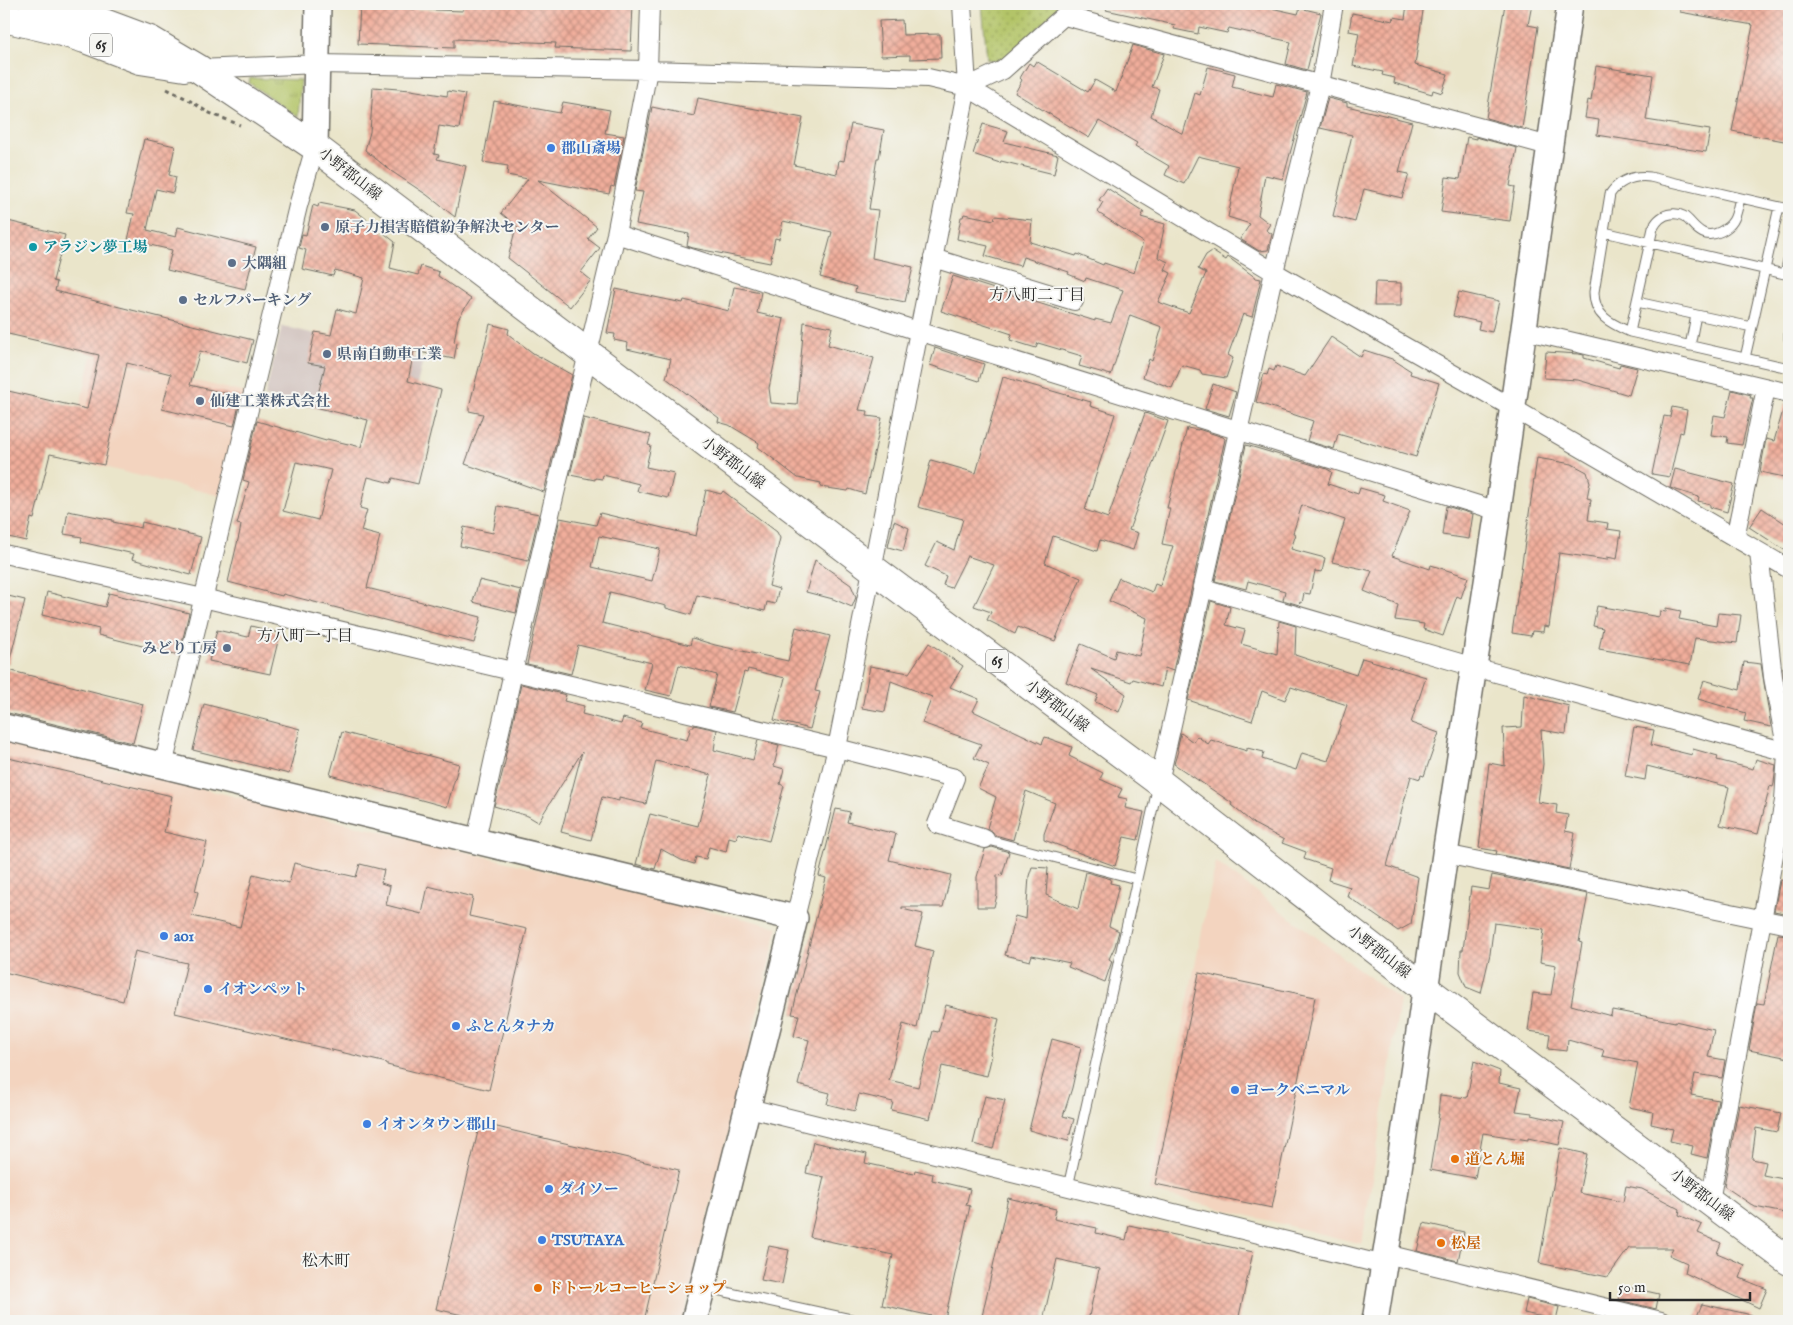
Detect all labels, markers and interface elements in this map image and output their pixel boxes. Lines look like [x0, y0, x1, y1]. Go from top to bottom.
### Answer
road number: 65 [90, 34, 112, 56]
place label: 郡山斎場 [561, 139, 621, 158]
marker: 郡山斎場 [545, 142, 557, 154]
street label: 小野郡山線 [315, 143, 385, 205]
place label: 原子力損害賠償紛争解決センター [335, 218, 559, 237]
marker: 原子力損害賠償紛争解決センター [319, 221, 331, 233]
place label: アラジン夢工場 [43, 238, 148, 257]
marker: アラジン夢工場 [27, 241, 39, 253]
place label: 大隅組 [242, 254, 287, 273]
marker: 大隅組 [226, 257, 238, 269]
district label: 方八町二丁目 [989, 286, 1085, 306]
place label: セルフパーキング [193, 291, 311, 310]
marker: セルフパーキング [177, 294, 189, 306]
place label: 県南自動車工業 [337, 345, 442, 364]
marker: 県南自動車工業 [321, 348, 333, 360]
place label: 仙建工業株式会社 [210, 392, 330, 411]
marker: 仙建工業株式会社 [194, 395, 206, 407]
street label: 小野郡山線 [697, 433, 769, 493]
district label: 方八町一丁目 [257, 627, 353, 647]
place label: みどり工房 [142, 639, 217, 658]
marker: みどり工房 [221, 642, 233, 654]
road number: 65 [986, 649, 1008, 672]
street label: 小野郡山線 [1021, 676, 1093, 736]
street label: 小野郡山線 [1344, 921, 1414, 983]
place label: ao1 [174, 927, 195, 946]
marker: ao1 [158, 930, 170, 942]
place label: イオンペット [218, 980, 308, 999]
marker: イオンペット [202, 983, 214, 995]
place label: ふとんタナカ [466, 1017, 556, 1036]
marker: ふとんタナカ [450, 1020, 462, 1032]
place label: ヨークベニマル [1245, 1081, 1350, 1100]
marker: ヨークベニマル [1229, 1084, 1241, 1096]
place label: イオンタウン郡山 [377, 1115, 496, 1134]
marker: イオンタウン郡山 [361, 1118, 373, 1130]
place label: 道とん堀 [1465, 1150, 1525, 1169]
marker: 道とん堀 [1449, 1153, 1461, 1165]
street label: 小野郡山線 [1666, 1165, 1738, 1225]
place label: ダイソー [559, 1180, 619, 1199]
marker: ダイソー [543, 1183, 555, 1195]
place label: TSUTAYA [551, 1231, 625, 1250]
marker: TSUTAYA [536, 1234, 548, 1246]
place label: 松屋 [1451, 1234, 1481, 1253]
marker: 松屋 [1435, 1237, 1447, 1249]
district label: 松木町 [302, 1252, 350, 1272]
scale bar [1610, 1270, 1750, 1302]
text: 50 m [1618, 1278, 1646, 1297]
place label: ドトールコーヒーショップ [548, 1279, 727, 1298]
marker: ドトールコーヒーショップ [532, 1282, 544, 1294]

